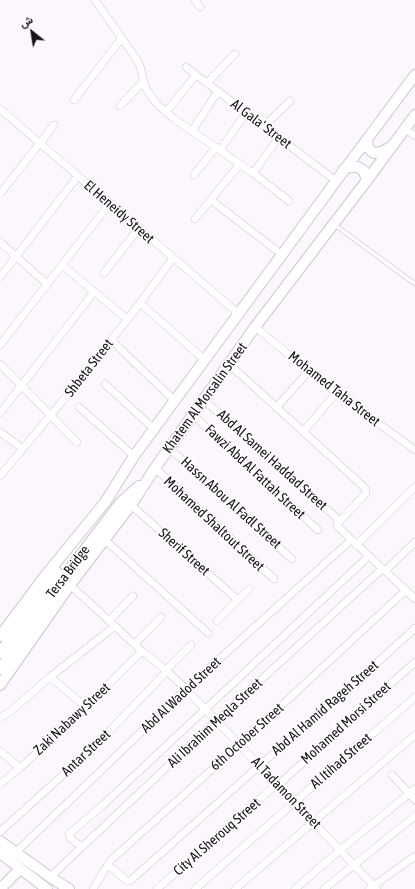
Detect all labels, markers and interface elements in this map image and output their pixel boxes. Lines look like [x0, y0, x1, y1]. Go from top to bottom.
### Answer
north arrow [12, 12, 52, 52]
text: ش [17, 13, 35, 30]
street label: Al Gala' Street [227, 96, 295, 152]
street label: El Heneidy Street [80, 177, 158, 247]
street label: Shbeta Street [61, 336, 117, 400]
street label: Khatem Al Morsalin Street [159, 339, 251, 457]
street label: Mohamed Taha Street [285, 348, 383, 430]
street label: Abd Al Samei Haddad Street [214, 406, 330, 514]
street label: Fawzi Abd Al Fattah Street [201, 421, 309, 523]
street label: Hassn Abou Al Fadl Street [177, 453, 285, 553]
street label: Mohamed Shaltout Street [160, 473, 268, 575]
street label: Sherif Street [155, 525, 213, 579]
street label: Tersa Bridge [43, 542, 93, 602]
street label: Abd Al Wadod Street [138, 654, 224, 736]
street label: Abd Al Hamid Rageh Street [268, 657, 382, 759]
street label: Ali Ibrahim Meqla Street [164, 675, 266, 771]
street label: Mohamed Morsi Street [298, 678, 394, 768]
street label: Zaki Nabawy Street [30, 679, 114, 759]
street label: 6th October Street [207, 700, 287, 774]
street label: Antar Street [58, 726, 114, 780]
street label: Al Itihad Street [307, 730, 375, 792]
street label: Al Tadamon Street [248, 754, 324, 832]
street label: City Al Sherouq Street [170, 795, 264, 879]

